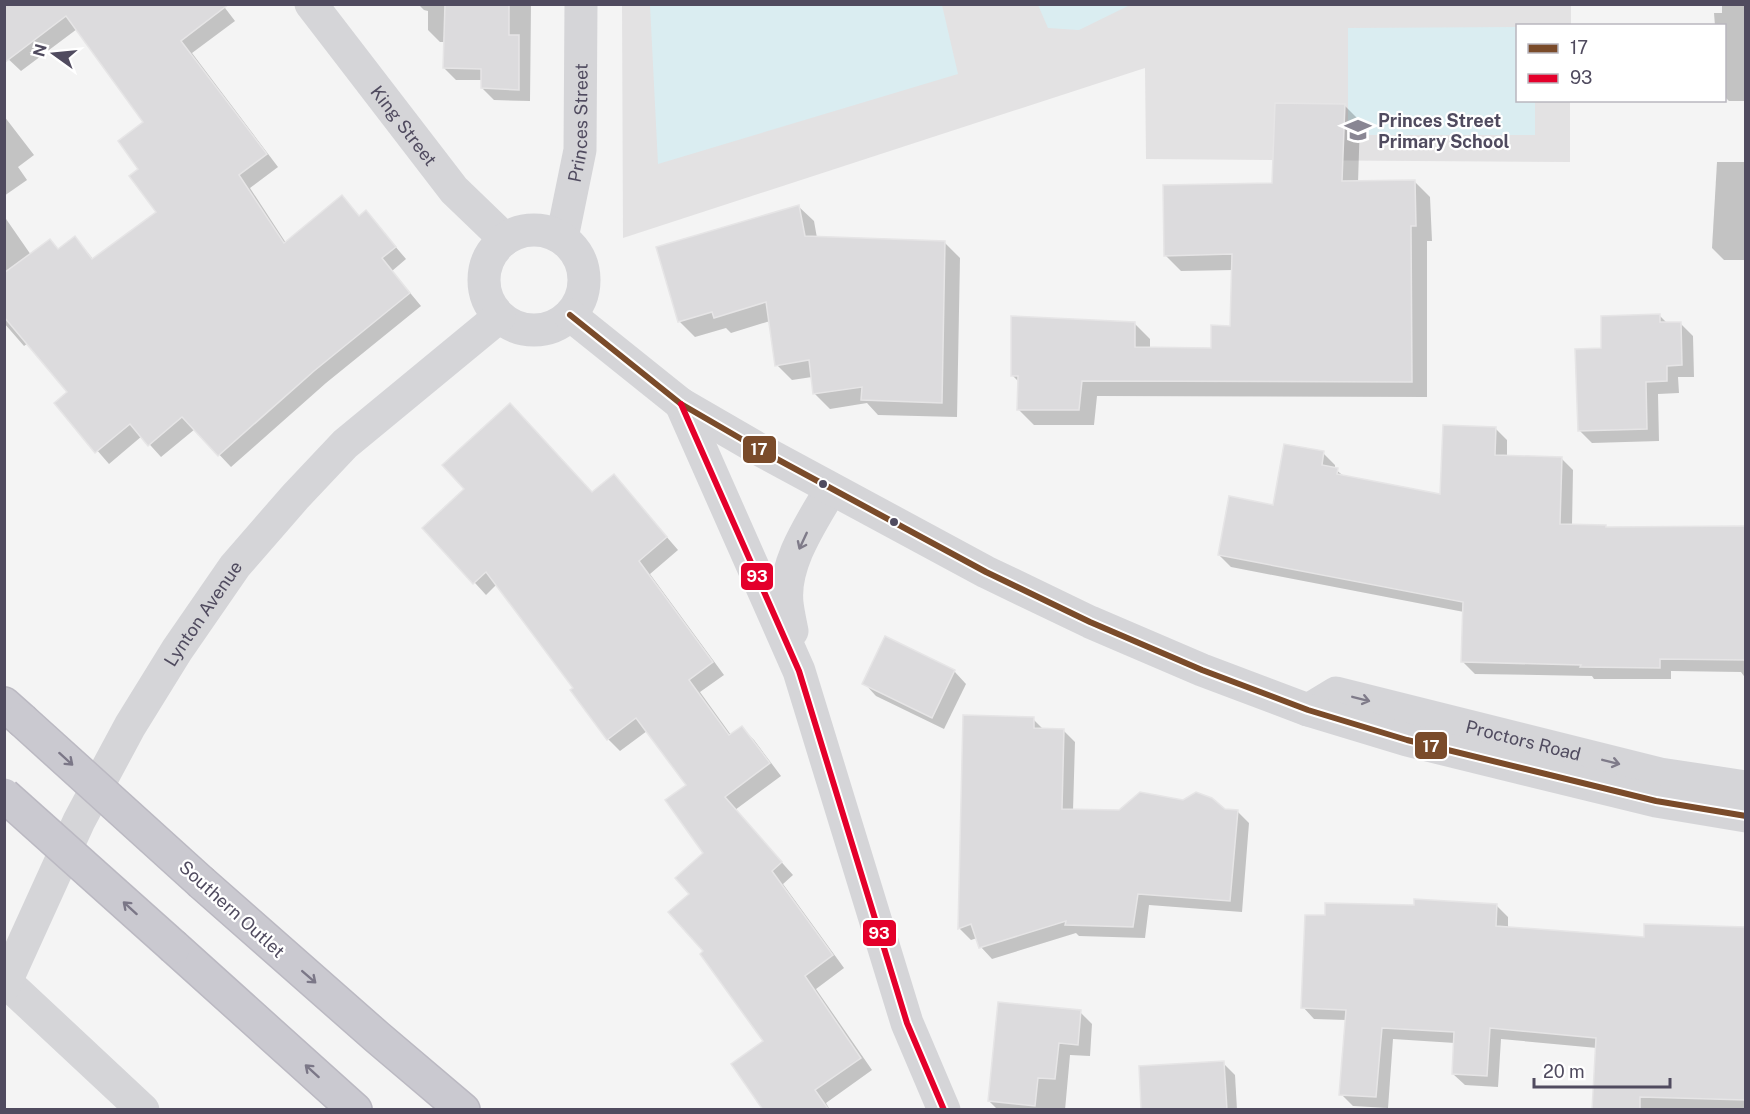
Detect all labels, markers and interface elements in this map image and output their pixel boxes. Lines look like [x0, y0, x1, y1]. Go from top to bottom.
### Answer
north arrow [24, 24, 84, 84]
legend [1516, 24, 1726, 102]
text: 17 [1570, 37, 1588, 58]
text: N [29, 42, 51, 59]
street label: Princes Street [563, 63, 591, 184]
text: 93 [1570, 67, 1592, 88]
street label: King Street [367, 81, 442, 170]
place label: Princes Street Primary School [1378, 110, 1510, 152]
school or university icon: Princes Street Primary School [1343, 115, 1373, 145]
line badge: 17 [742, 435, 777, 464]
text: 17 [751, 440, 767, 459]
unlabelled marker [817, 478, 829, 490]
unlabelled marker [888, 516, 900, 528]
one-way arrow [797, 531, 809, 549]
street label: Lynton Avenue [159, 557, 246, 670]
line badge: 93 [740, 562, 774, 591]
text: 93 [746, 567, 768, 586]
one-way arrow [1351, 694, 1370, 706]
street label: Proctors Road [1464, 715, 1583, 764]
line badge: 17 [1414, 731, 1448, 760]
text: 17 [1423, 737, 1439, 756]
one-way arrow [58, 752, 73, 767]
one-way arrow [1601, 756, 1620, 768]
street label: Southern Outlet [175, 856, 289, 962]
one-way arrow [123, 901, 138, 915]
line badge: 93 [862, 919, 897, 947]
text: 93 [868, 924, 890, 943]
one-way arrow [301, 970, 316, 984]
scale bar [1534, 1051, 1670, 1089]
text: 20 m [1543, 1061, 1585, 1082]
one-way arrow [304, 1064, 319, 1078]

